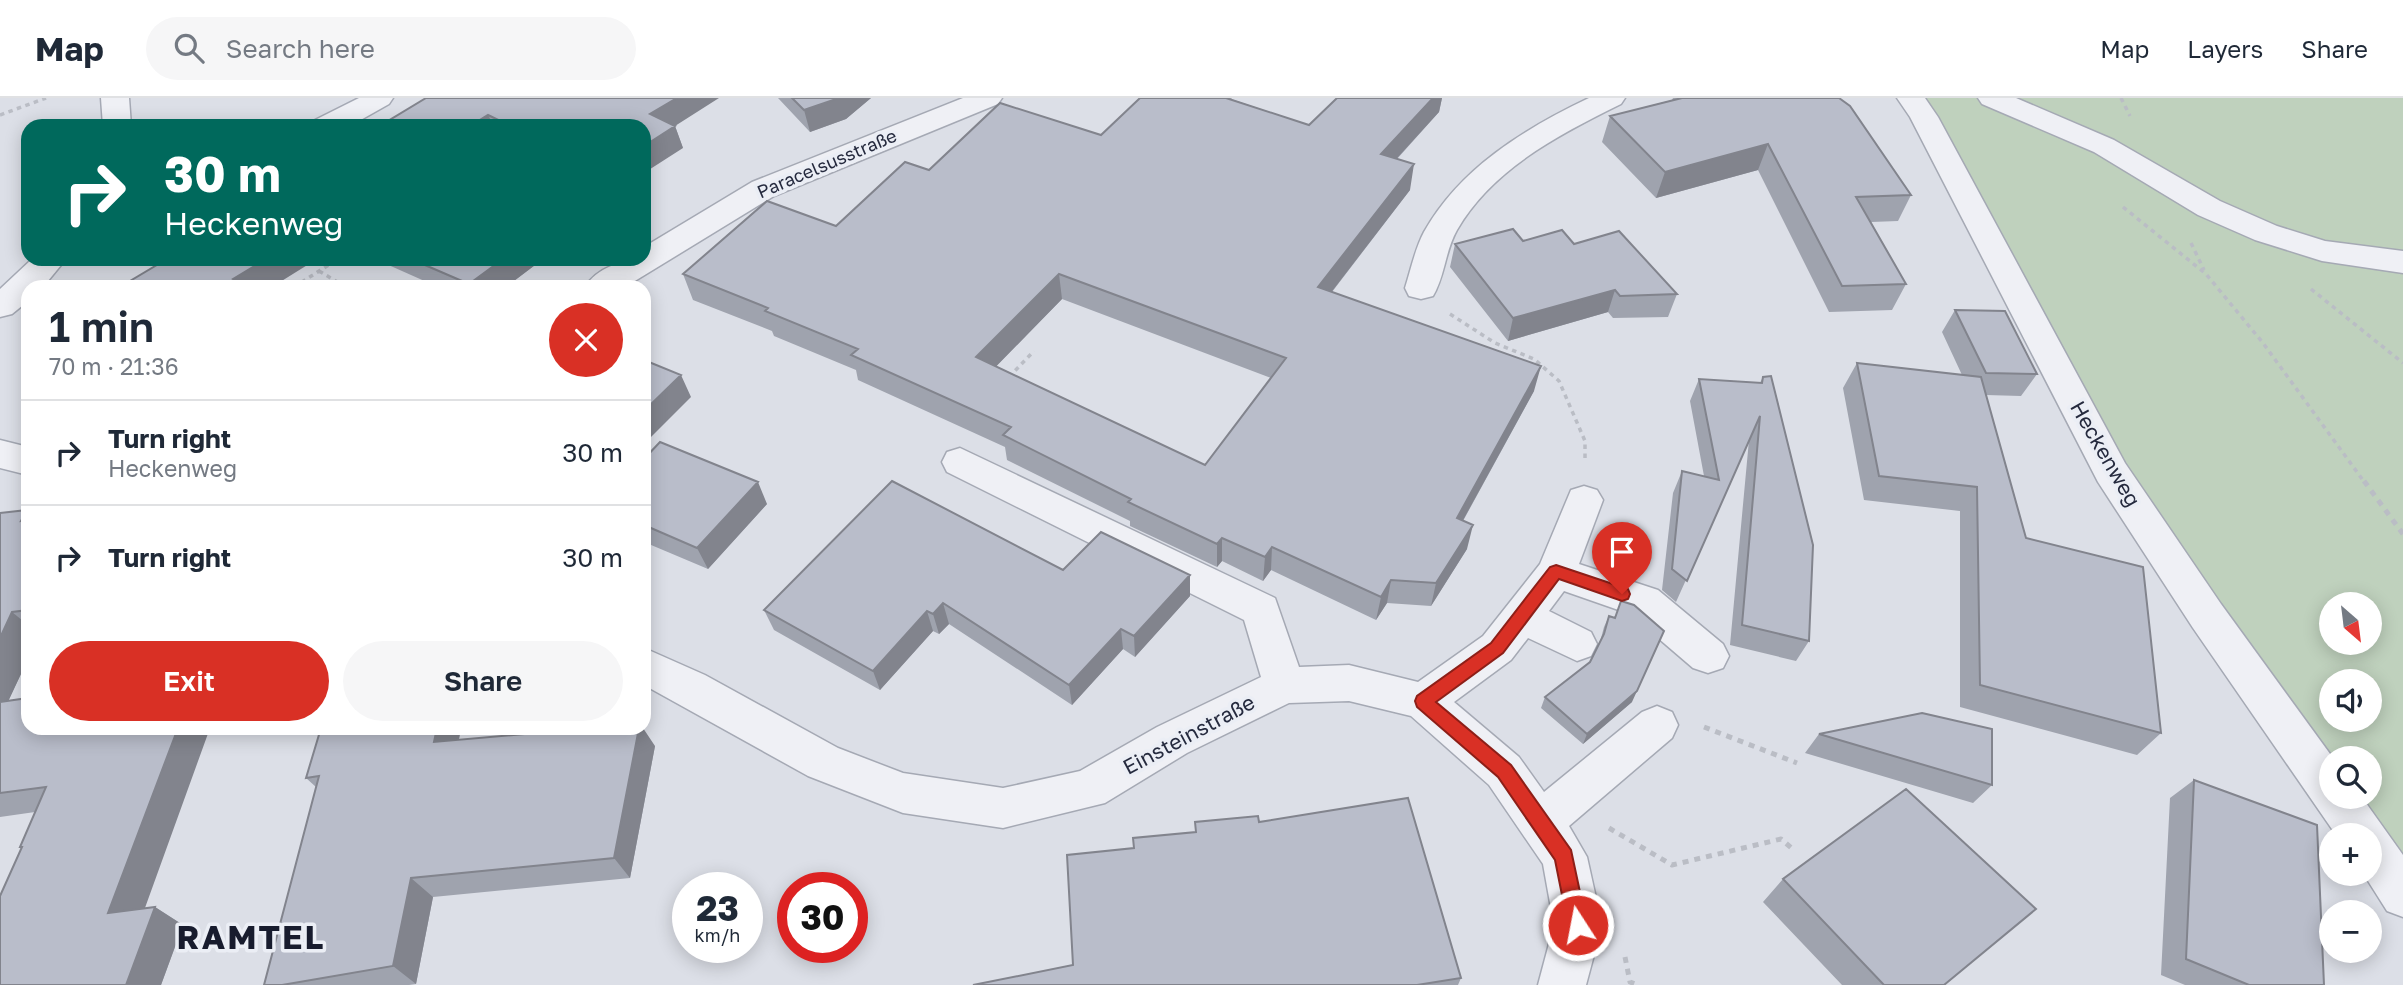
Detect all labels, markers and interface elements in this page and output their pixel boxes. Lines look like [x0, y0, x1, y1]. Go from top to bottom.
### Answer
search box [146, 17, 636, 80]
text: Map [35, 29, 104, 68]
icon: search [170, 29, 208, 67]
text: Search here [226, 33, 375, 64]
text: Map [2100, 34, 2149, 63]
text: Layers [2187, 34, 2263, 63]
text: Share [2301, 34, 2368, 63]
street label: Paracelsusstraße [754, 124, 900, 202]
text: 30 m [164, 144, 281, 203]
icon: right [49, 147, 140, 238]
text: Heckenweg [164, 204, 344, 242]
text: 1 min [49, 301, 154, 351]
button: close [549, 303, 623, 377]
text: 70 m · 21:36 [49, 352, 179, 380]
street label: Heckenweg [2065, 396, 2147, 511]
text: Turn right [108, 423, 231, 454]
icon: right [49, 434, 87, 472]
text: 30 m [562, 437, 623, 468]
text: Heckenweg [108, 454, 237, 482]
pin [1592, 522, 1652, 594]
icon: arrive [1603, 533, 1641, 571]
icon: right [49, 539, 87, 577]
text: Turn right [108, 542, 231, 573]
text: 30 m [562, 542, 623, 573]
north arrow [2319, 592, 2382, 654]
map controls [2319, 592, 2382, 963]
button: Exit [49, 641, 329, 721]
button: Share [343, 641, 623, 721]
button: sound [2319, 669, 2382, 732]
street label: Einsteinstraße [1118, 689, 1259, 780]
button: search [2319, 746, 2382, 809]
button: + [2319, 823, 2382, 886]
speed limit sign: 30 [777, 872, 868, 963]
text: 23 [696, 887, 739, 929]
position arrow [1541, 888, 1615, 962]
button: − [2319, 900, 2382, 963]
district label: RAMTEL [177, 917, 325, 956]
text: km/h [695, 924, 740, 946]

